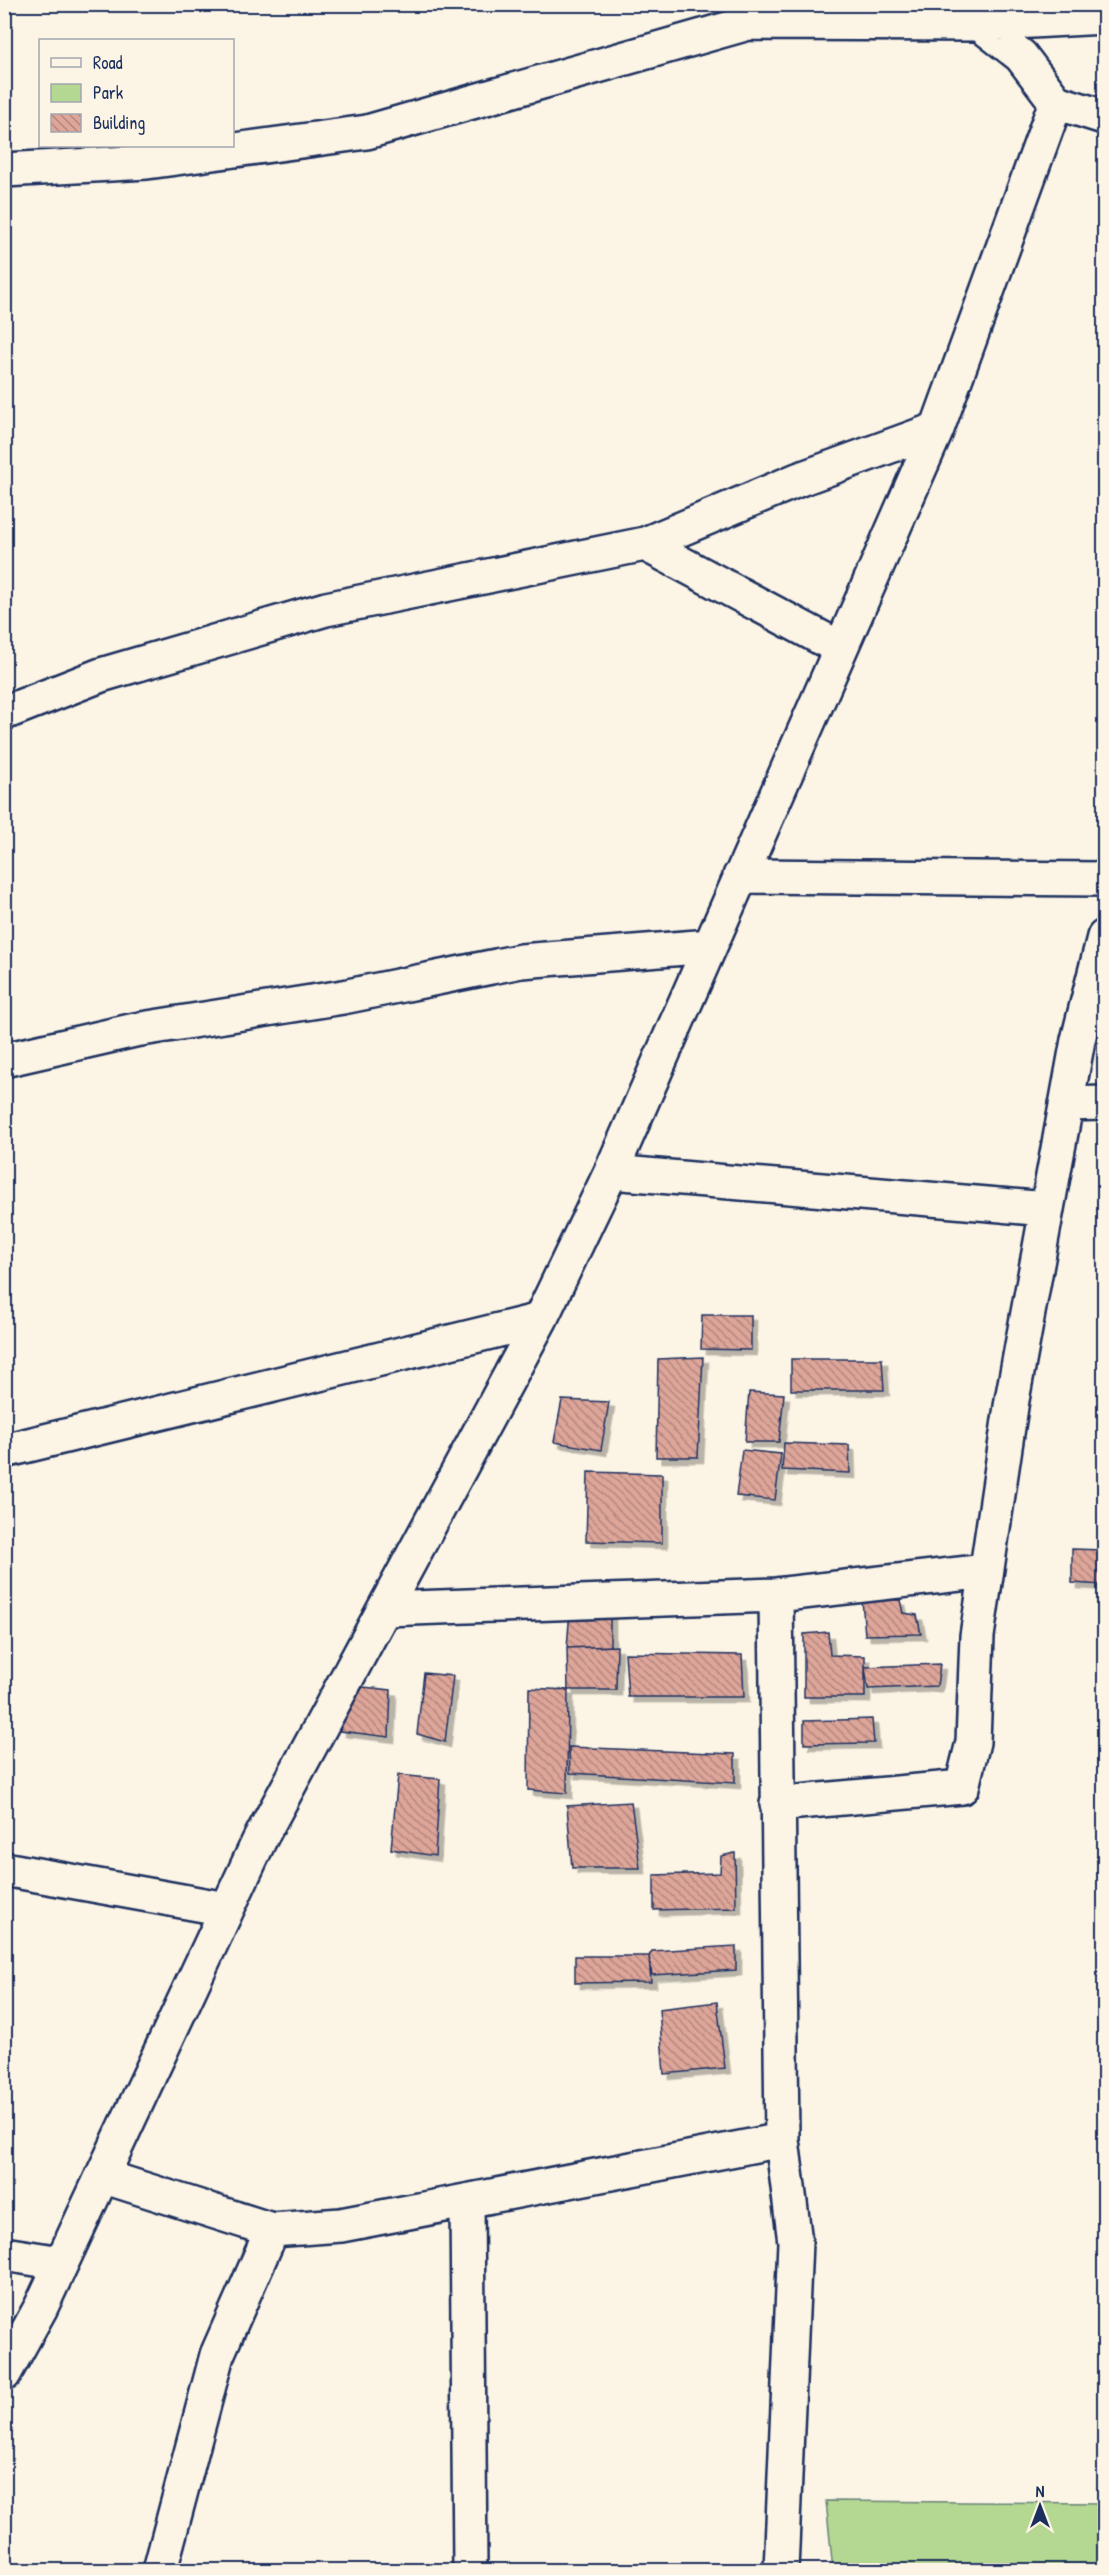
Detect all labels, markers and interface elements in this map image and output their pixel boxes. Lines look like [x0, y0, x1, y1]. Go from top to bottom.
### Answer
legend [39, 39, 234, 147]
text: Road [93, 50, 123, 75]
text: Park [93, 80, 124, 105]
text: Building [93, 110, 145, 135]
north arrow [1010, 2476, 1070, 2536]
text: N [1036, 2480, 1045, 2502]

